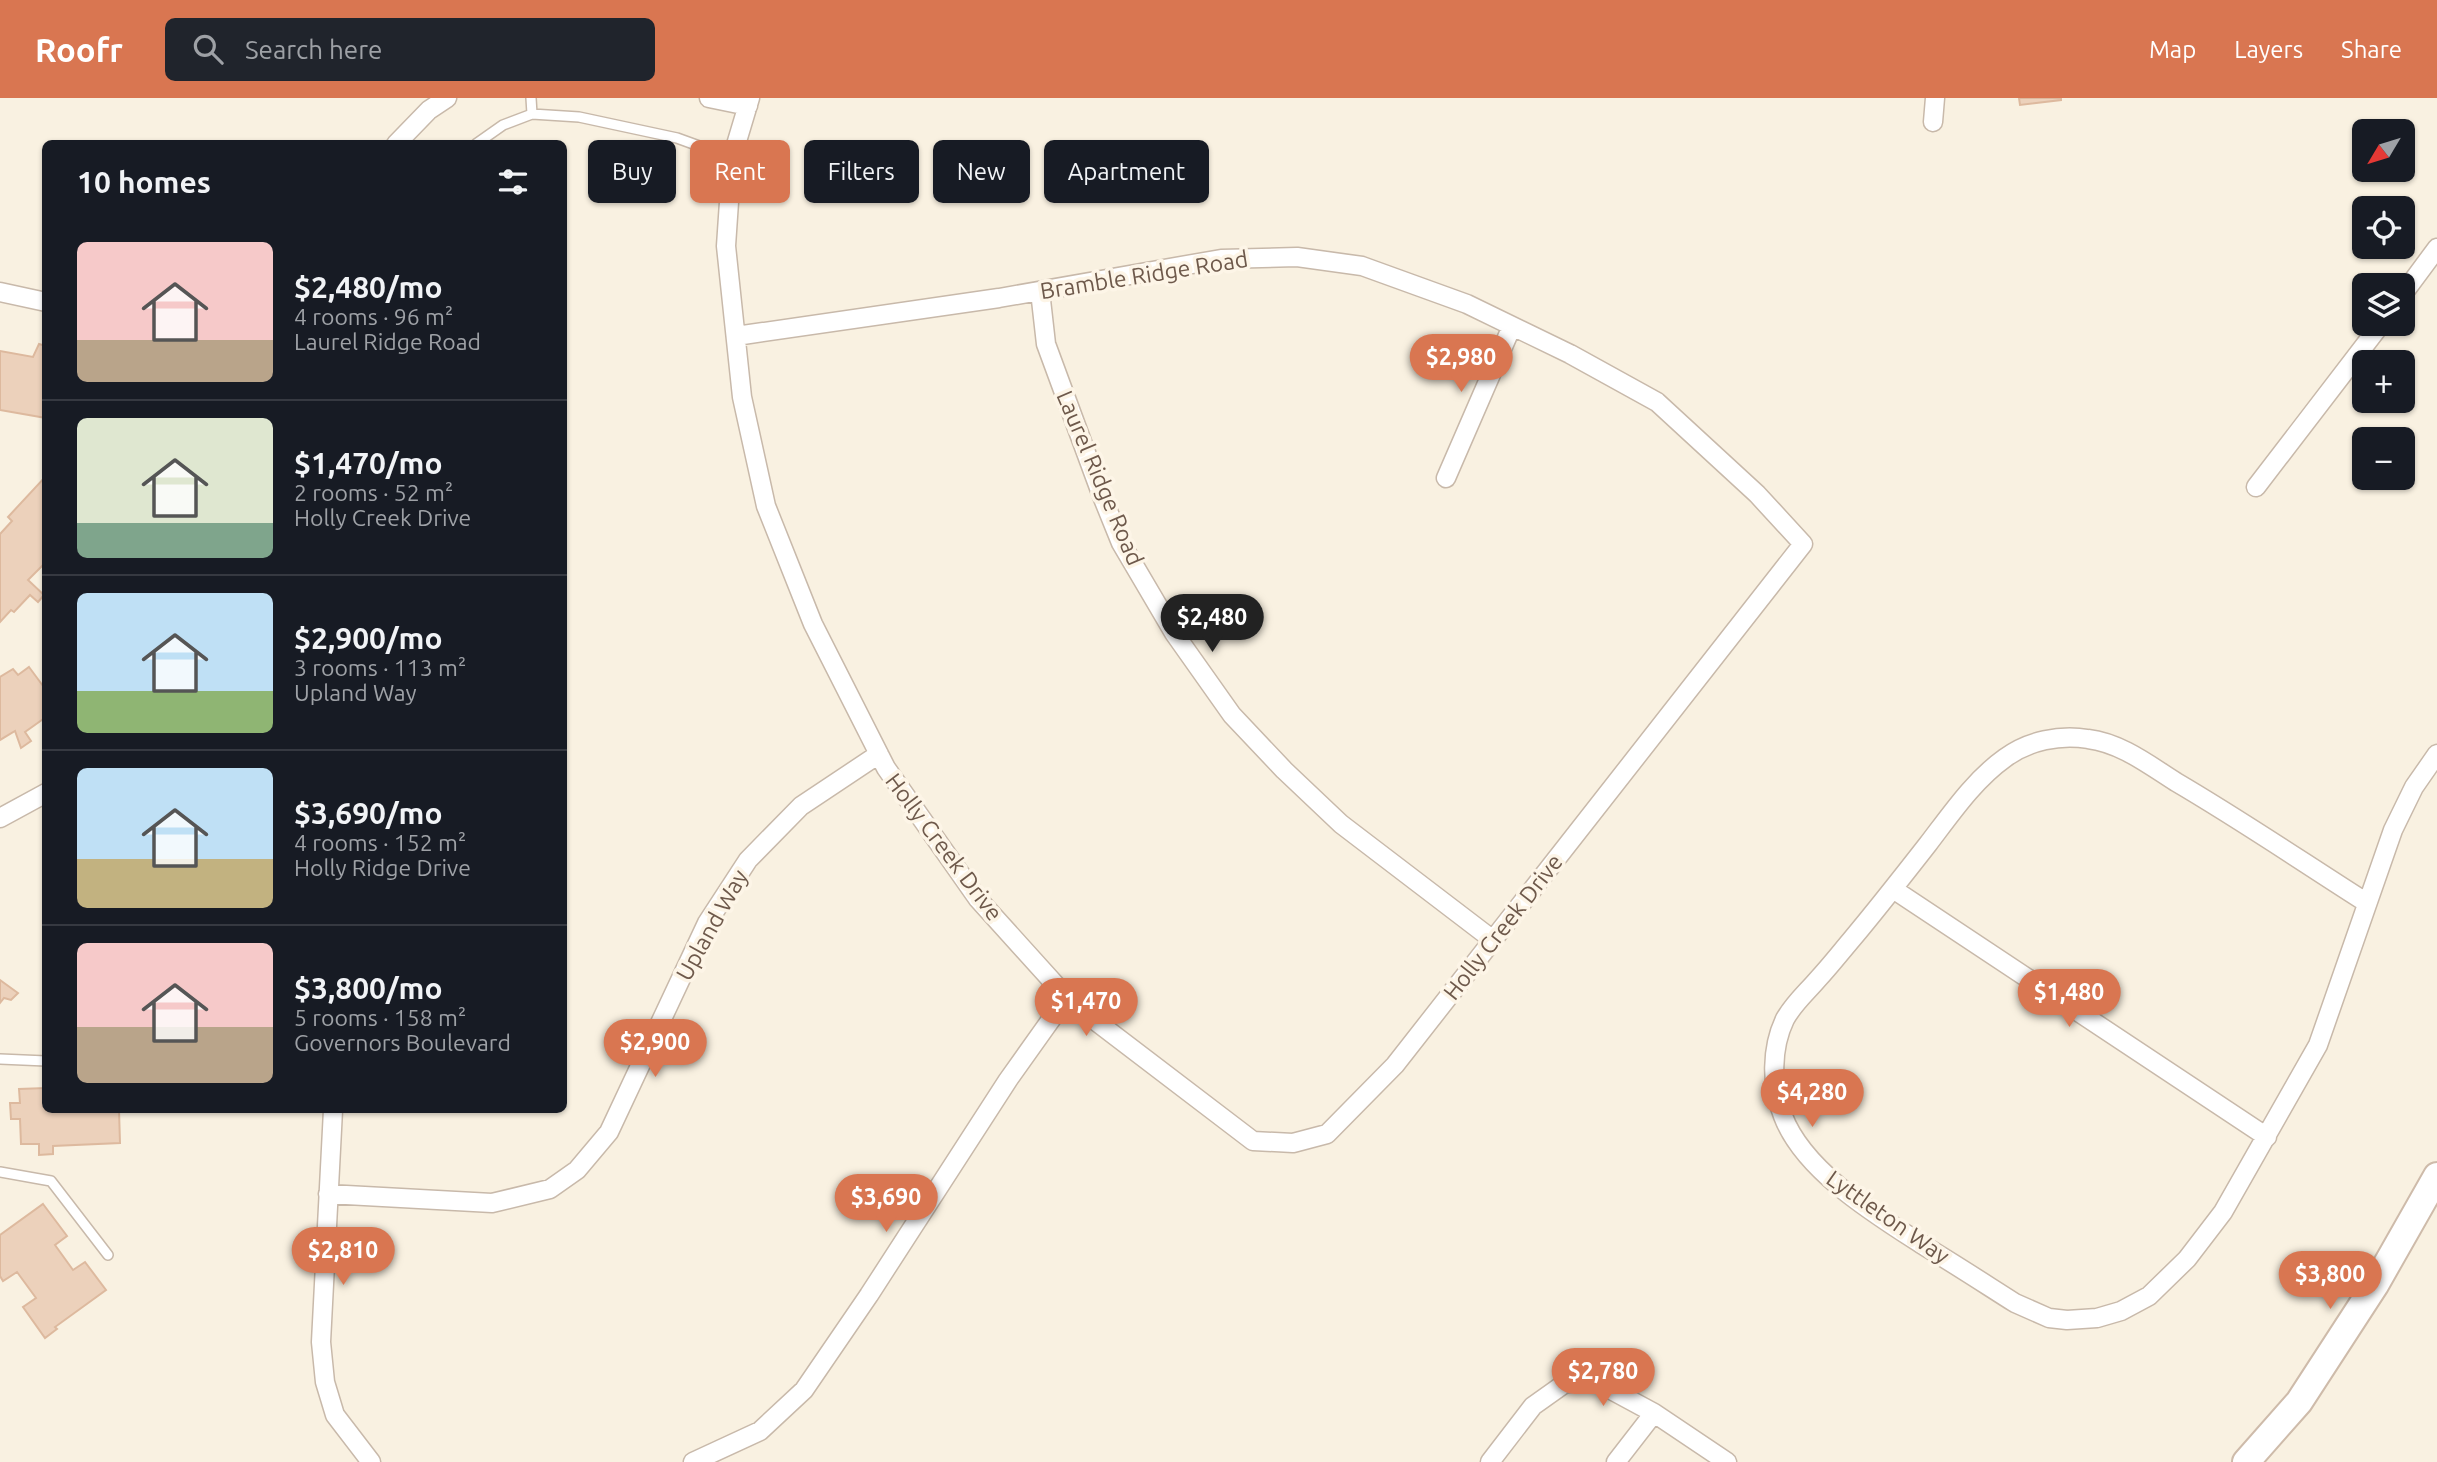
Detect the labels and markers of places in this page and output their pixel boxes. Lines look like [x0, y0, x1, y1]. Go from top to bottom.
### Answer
pin: $2,980 [1404, 334, 1518, 394]
pin: $2,480 [1155, 594, 1269, 654]
pin: $1,480 [2012, 970, 2126, 1029]
pin: $1,470 [1029, 978, 1143, 1038]
pin: $2,900 [598, 1020, 712, 1079]
pin: $4,280 [1755, 1070, 1869, 1129]
pin: $3,690 [829, 1174, 943, 1234]
pin: $2,810 [286, 1228, 400, 1287]
pin: $3,800 [2273, 1252, 2387, 1311]
pin: $2,780 [1546, 1348, 1660, 1408]

